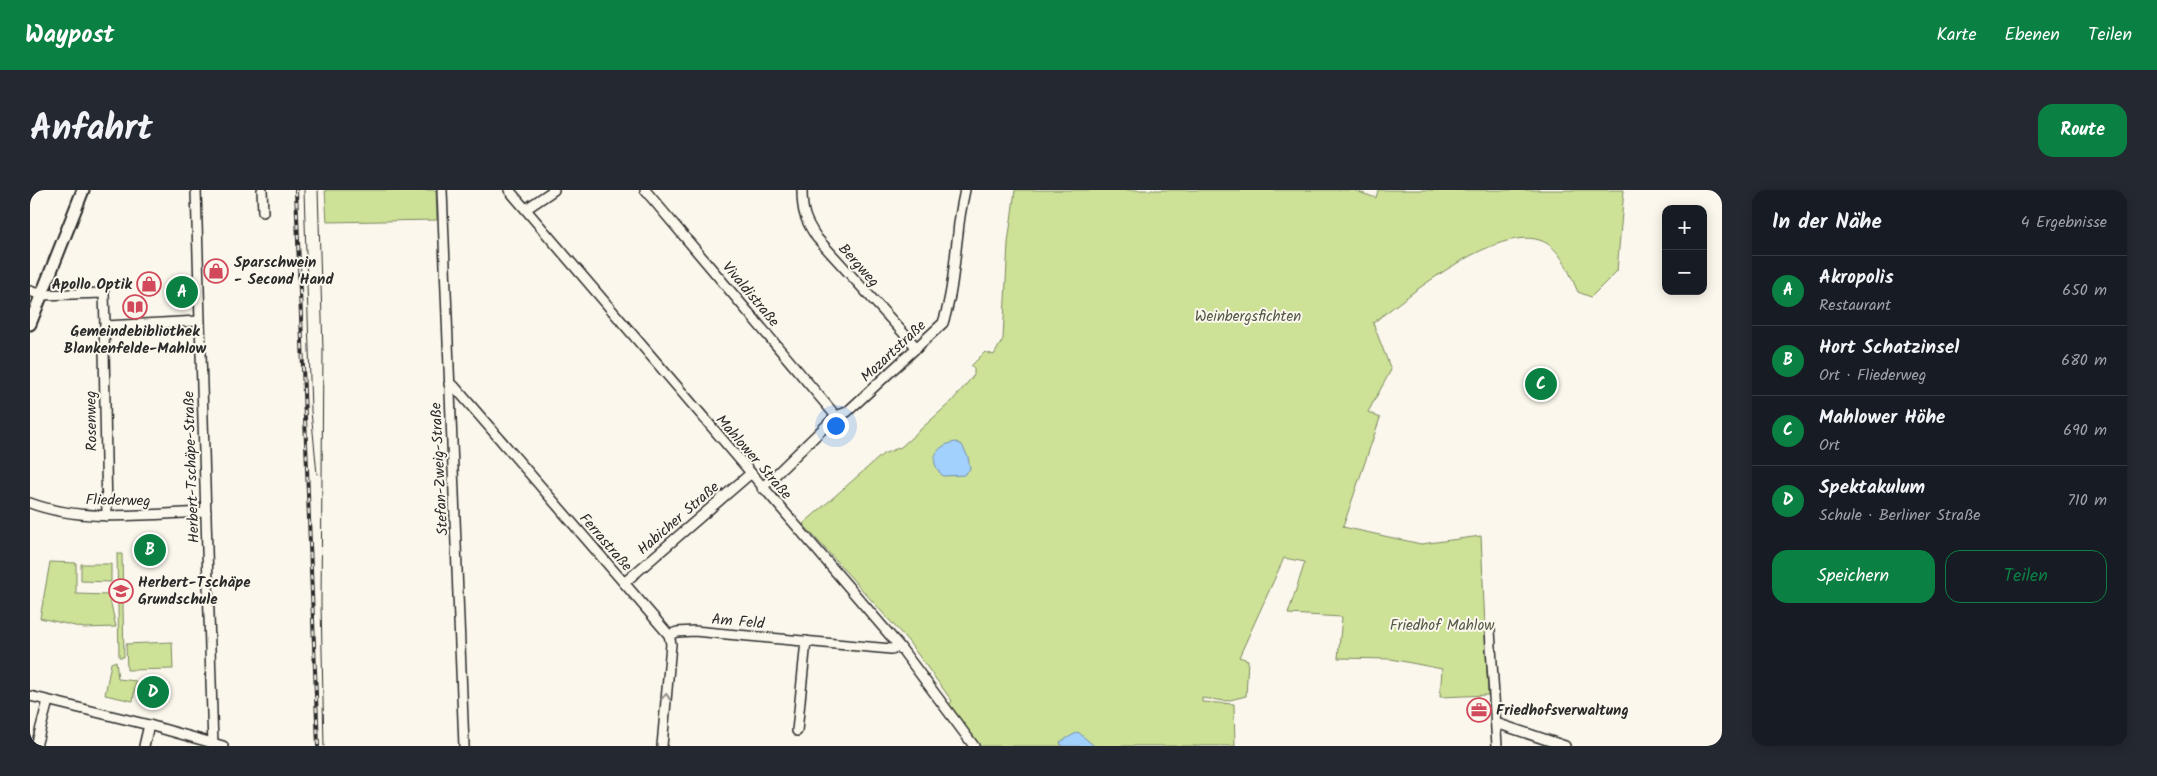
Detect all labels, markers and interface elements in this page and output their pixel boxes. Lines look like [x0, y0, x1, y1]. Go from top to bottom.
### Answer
text: Waypost [25, 16, 114, 55]
text: Karte [1936, 21, 1977, 50]
text: Ebenen [2005, 21, 2060, 50]
text: Teilen [2088, 21, 2132, 50]
text: Anfahrt [30, 102, 153, 158]
button: Route [2038, 104, 2127, 157]
map controls [1662, 205, 1707, 295]
button: + [1662, 205, 1707, 250]
text: In der Nähe [1772, 206, 1882, 239]
text: 4 Ergebnisse [2021, 210, 2107, 235]
street label: Bergweg [832, 238, 885, 293]
button: − [1662, 250, 1707, 295]
place label: Sparschwein - Second Hand [234, 251, 334, 292]
street label: Vivaldistraße [716, 257, 785, 333]
shop icon: Sparschwein - Second Hand [203, 258, 229, 284]
text: Akropolis [1819, 263, 1894, 293]
shop icon: Apollo Optik [136, 271, 162, 297]
place label: Apollo Optik [52, 273, 133, 297]
pin: A [166, 273, 198, 311]
text: A [1783, 278, 1793, 303]
text: 650 m [2062, 278, 2107, 303]
text: Restaurant [1819, 293, 1891, 318]
library icon: Gemeindebibliothek Blankenfelde-Mahlow [122, 294, 148, 320]
park label: Weinbergsfichten [1195, 305, 1301, 329]
street label: Mozartstraße [855, 315, 932, 389]
place label: Gemeindebibliothek Blankenfelde-Mahlow [64, 320, 207, 361]
text: Hort Schatzinsel [1819, 333, 1959, 363]
text: B [1783, 348, 1793, 373]
text: 680 m [2061, 348, 2107, 373]
text: Ort · Fliederweg [1819, 363, 1926, 388]
pin: C [1525, 365, 1557, 403]
street label: Rosenweg [79, 390, 105, 452]
street label: Herbert-Tschäpe-Straße [177, 390, 207, 544]
street label: Stefan-Zweig-Straße [425, 402, 455, 536]
text: Mahlower Höhe [1819, 403, 1945, 433]
street label: Mahlower Straße [709, 410, 797, 506]
your location [823, 413, 849, 439]
text: C [1783, 418, 1793, 443]
text: 690 m [2063, 418, 2107, 443]
text: Ort [1819, 433, 1840, 458]
text: Spektakulum [1819, 473, 1925, 503]
street label: Habicher Straße [632, 476, 725, 561]
street label: Fliederweg [85, 488, 151, 514]
text: D [1783, 488, 1793, 513]
text: 710 m [2067, 488, 2107, 513]
text: Schule · Berliner Straße [1819, 503, 1981, 528]
street label: Ferrastraße [573, 508, 638, 578]
pin: B [134, 531, 166, 569]
button: Speichern [1772, 550, 1935, 603]
button: Teilen [1945, 550, 2107, 603]
place label: Herbert-Tschäpe Grundschule [138, 571, 251, 612]
school or university icon: Herbert-Tschäpe Grundschule [108, 578, 134, 604]
street label: Am Feld [711, 608, 766, 636]
park label: Friedhof Mahlow [1390, 614, 1495, 638]
pin: D [137, 673, 169, 711]
one-way arrow [661, 693, 672, 701]
office icon: Friedhofsverwaltung [1466, 697, 1492, 723]
place label: Friedhofsverwaltung [1496, 699, 1629, 723]

